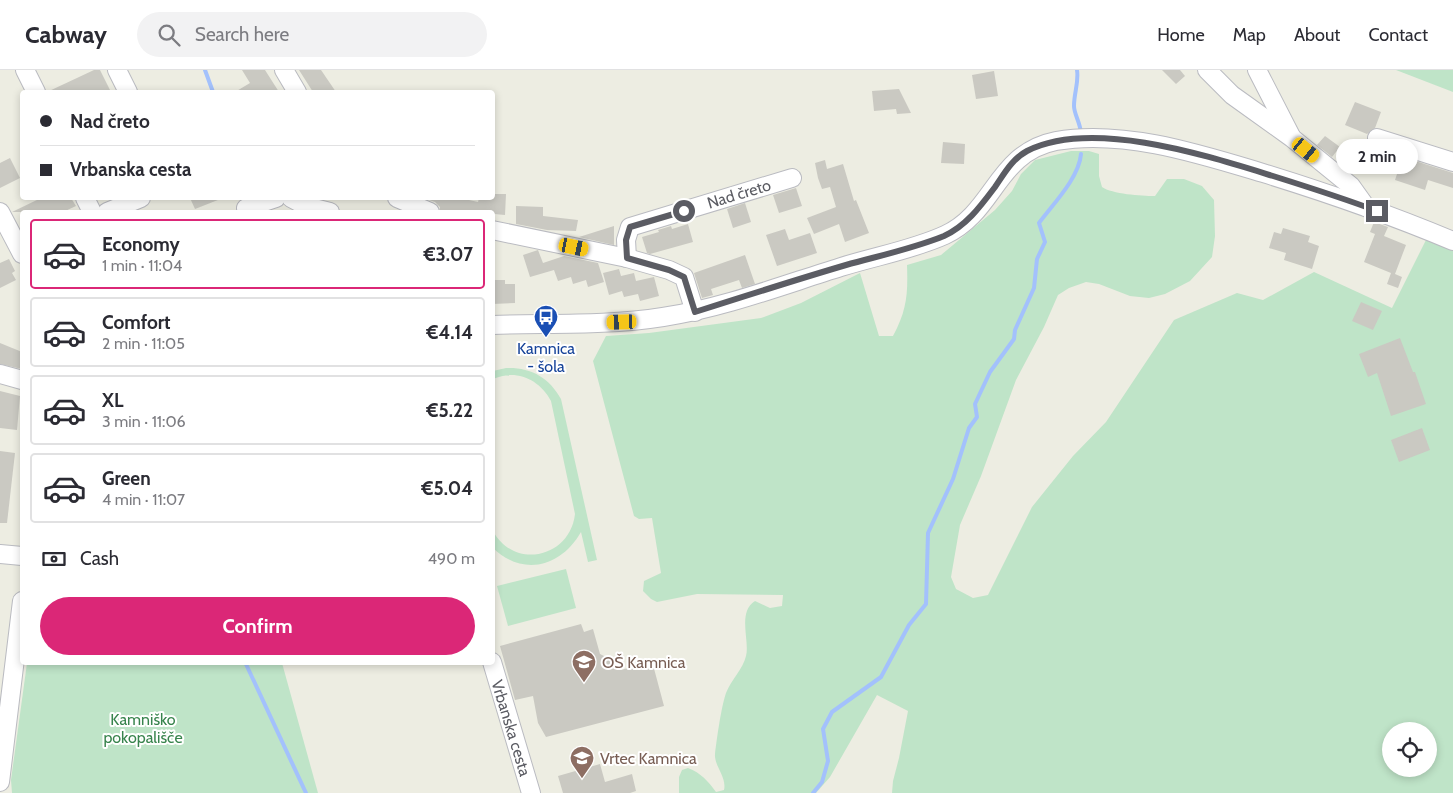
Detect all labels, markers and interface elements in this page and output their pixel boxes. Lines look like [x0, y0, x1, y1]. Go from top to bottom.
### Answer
search box [137, 12, 487, 57]
text: Cabway [25, 20, 107, 49]
icon: search [155, 21, 183, 49]
text: Search here [195, 23, 289, 46]
text: Home [1157, 24, 1205, 46]
text: Map [1233, 24, 1266, 46]
text: About [1294, 24, 1340, 46]
text: Contact [1368, 24, 1428, 46]
text: Nad čreto [70, 110, 150, 133]
car [1289, 135, 1322, 165]
callout: 2 min [1336, 138, 1418, 174]
text: 2 min [1358, 147, 1396, 166]
text: Vrbanska cesta [70, 158, 191, 181]
street label: Nad čreto [705, 175, 773, 213]
route start [673, 200, 695, 222]
route end [1366, 200, 1388, 222]
icon: car [42, 232, 87, 277]
text: Economy [102, 233, 180, 256]
car [557, 237, 590, 257]
text: €3.07 [423, 243, 473, 266]
text: 1 min · 11:04 [102, 256, 182, 275]
bus stop icon: Kamnica - šola [533, 304, 559, 338]
icon: car [42, 310, 87, 355]
text: Comfort [102, 311, 171, 334]
car [606, 314, 637, 330]
text: €4.14 [426, 321, 473, 344]
text: 2 min · 11:05 [102, 334, 185, 353]
place label: Kamnica - šola [517, 339, 575, 376]
icon: car [42, 388, 87, 433]
text: XL [102, 389, 123, 412]
text: €5.22 [426, 399, 473, 422]
text: 3 min · 11:06 [102, 412, 186, 431]
icon: car [42, 466, 87, 511]
text: Green [102, 467, 151, 490]
text: €5.04 [421, 477, 473, 500]
text: 4 min · 11:07 [102, 490, 185, 509]
icon: cash [40, 545, 68, 573]
text: Cash [80, 547, 119, 570]
text: 490 m [428, 549, 475, 568]
button: Confirm [40, 597, 475, 655]
school or university icon: OŠ Kamnica [571, 649, 597, 683]
place label: OŠ Kamnica [602, 653, 686, 672]
street label: Vrbanska cesta [487, 678, 535, 779]
park label: Kamniško pokopališče [103, 710, 183, 747]
map controls [1382, 722, 1437, 777]
button: locate [1382, 722, 1437, 777]
school or university icon: Vrtec Kamnica [569, 745, 595, 779]
place label: Vrtec Kamnica [600, 749, 697, 768]

